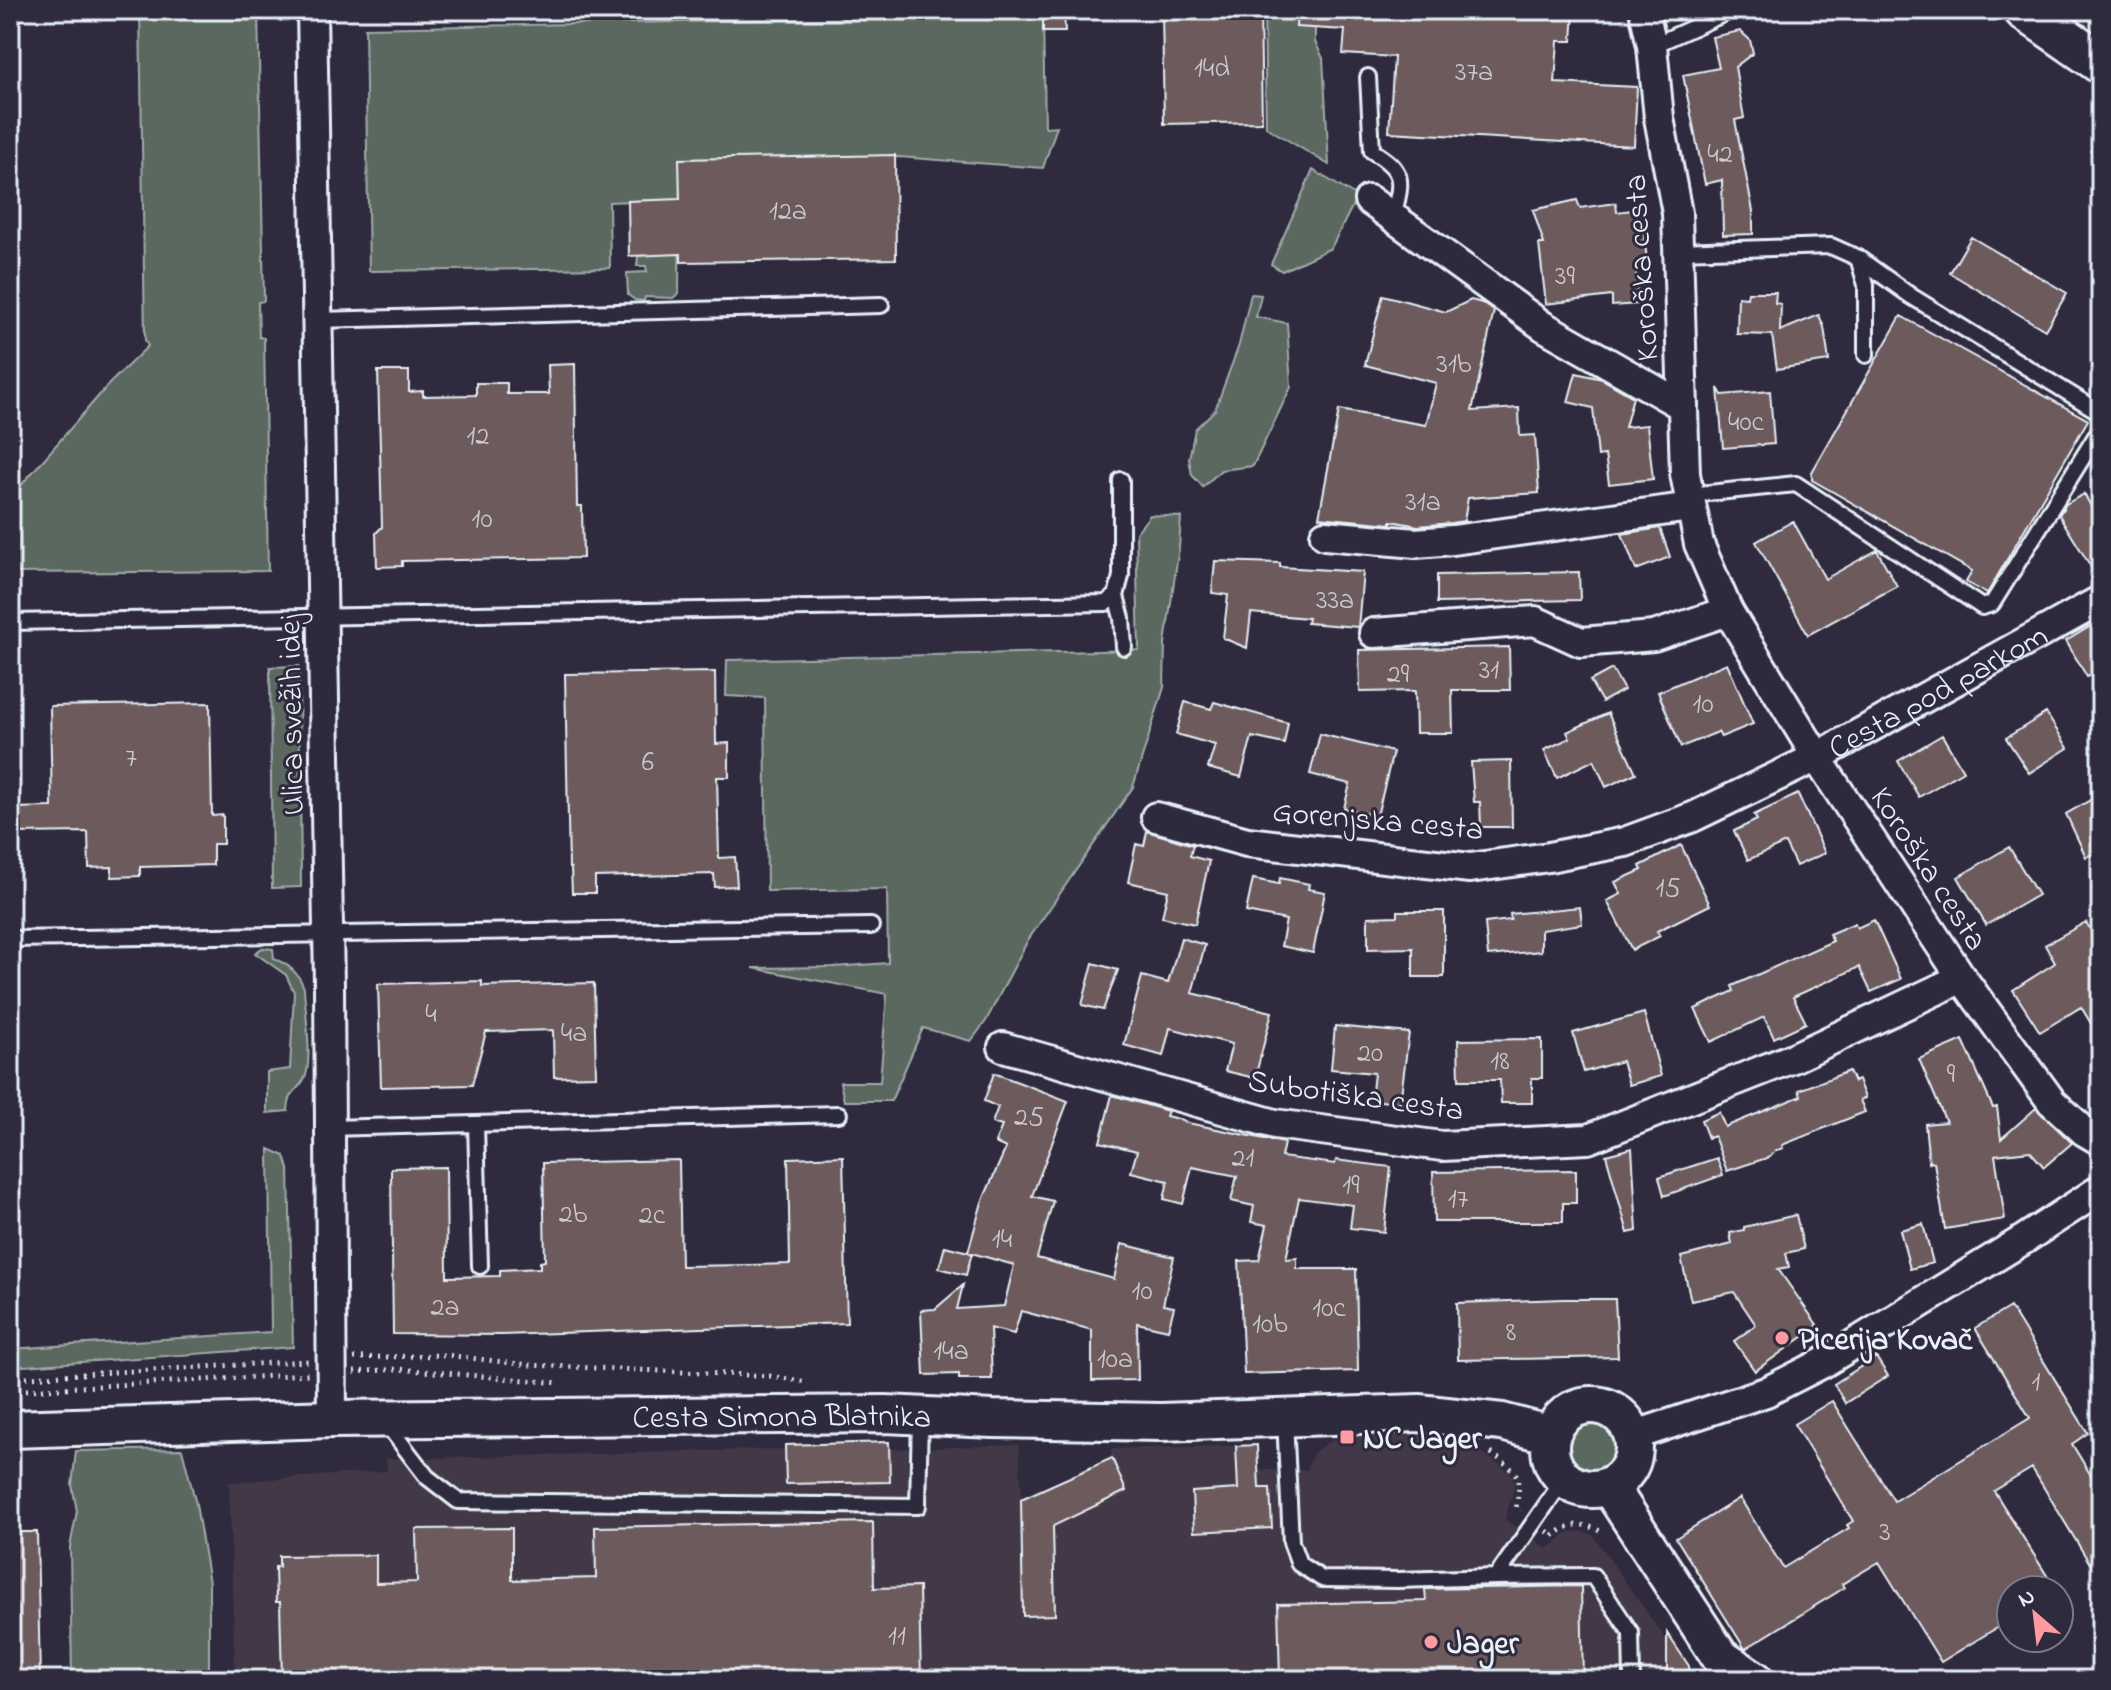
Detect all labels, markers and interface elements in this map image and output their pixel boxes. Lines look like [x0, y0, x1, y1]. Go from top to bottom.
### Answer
house number: 14d [1194, 49, 1230, 90]
house number: 37a [1455, 53, 1493, 94]
house number: 42 [1707, 135, 1733, 176]
street label: Koroška cesta [1614, 173, 1673, 363]
house number: 12a [769, 192, 807, 233]
house number: 39 [1555, 257, 1576, 298]
house number: 31b [1436, 345, 1472, 386]
house number: 40c [1728, 403, 1765, 444]
house number: 12 [467, 417, 489, 458]
house number: 31a [1405, 483, 1441, 524]
house number: 10 [471, 500, 493, 541]
house number: 33a [1316, 581, 1354, 622]
street label: Ulica svežih idej [268, 613, 319, 816]
street label: Cesta pod parkom [1821, 614, 2058, 773]
house number: 31 [1479, 651, 1499, 692]
house number: 29 [1387, 655, 1410, 696]
house number: 10 [1692, 685, 1714, 726]
house number: 7 [125, 739, 137, 780]
house number: 6 [642, 743, 654, 784]
street label: Koroška cesta [1856, 779, 1998, 961]
street label: Gorenjska cesta [1270, 790, 1485, 855]
house number: 15 [1656, 869, 1680, 910]
house number: 4 [425, 995, 437, 1036]
house number: 4a [561, 1014, 587, 1055]
house number: 20 [1357, 1034, 1383, 1075]
house number: 18 [1490, 1042, 1510, 1083]
house number: 9 [1947, 1055, 1956, 1096]
street label: Subotiška cesta [1245, 1059, 1466, 1136]
house number: 25 [1014, 1098, 1044, 1139]
house number: 21 [1232, 1139, 1255, 1180]
house number: 19 [1342, 1166, 1360, 1207]
house number: 17 [1448, 1180, 1469, 1221]
house number: 2b [559, 1195, 588, 1236]
house number: 2c [639, 1196, 666, 1237]
house number: 14 [992, 1220, 1013, 1261]
house number: 10 [1131, 1272, 1153, 1313]
house number: 2a [430, 1288, 460, 1329]
house number: 10c [1312, 1289, 1346, 1330]
house number: 10b [1252, 1305, 1288, 1346]
house number: 8 [1506, 1313, 1516, 1354]
place label: Picerija Kovač [1798, 1318, 1973, 1365]
marker: Picerija Kovač [1773, 1329, 1791, 1347]
house number: 14a [933, 1332, 969, 1373]
house number: 10a [1097, 1340, 1133, 1381]
house number: 1 [2032, 1363, 2041, 1404]
street label: Cesta Simona Blatnika [632, 1394, 932, 1443]
place label: NC Jager [1363, 1417, 1483, 1465]
marker: NC Jager [1338, 1428, 1356, 1446]
house number: 3 [1879, 1513, 1891, 1554]
north arrow [1995, 1574, 2075, 1654]
text: N [2013, 1581, 2041, 1617]
house number: 11 [888, 1617, 906, 1658]
place label: Jager [1447, 1622, 1520, 1670]
marker: Jager [1422, 1633, 1440, 1651]

